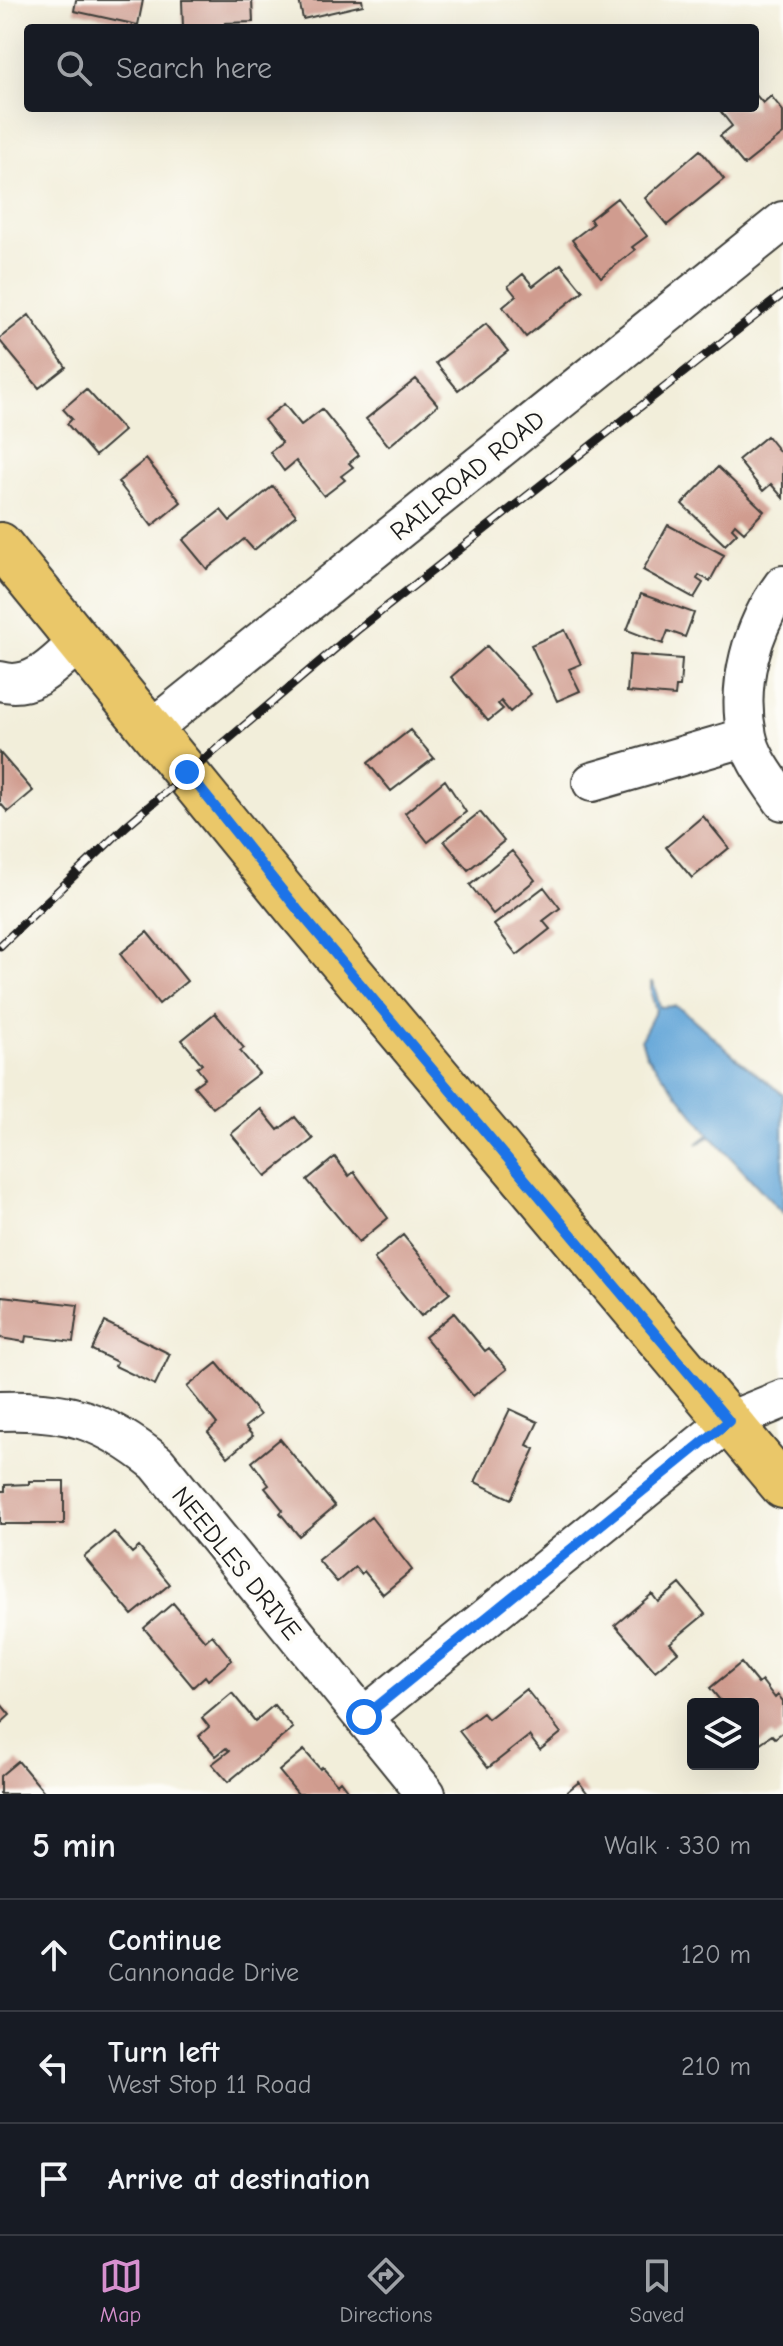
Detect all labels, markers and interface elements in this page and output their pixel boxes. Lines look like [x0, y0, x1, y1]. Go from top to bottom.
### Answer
search box [24, 24, 759, 112]
icon: search [52, 46, 96, 90]
text: Search here [116, 51, 272, 86]
street label: RAILROAD ROAD [384, 404, 551, 547]
route end [169, 754, 205, 790]
street label: NEEDLES DRIVE [165, 1481, 307, 1646]
map controls [687, 1698, 759, 1770]
button: layers [687, 1698, 759, 1770]
route start [346, 1699, 382, 1735]
text: 5 min [32, 1826, 116, 1866]
text: Walk · 330 m [604, 1831, 751, 1861]
text: Continue [108, 1923, 222, 1958]
icon: ahead [32, 1933, 76, 1977]
text: 120 m [681, 1940, 751, 1970]
text: Cannonade Drive [108, 1958, 299, 1988]
text: Turn left [108, 2035, 220, 2070]
icon: left [32, 2045, 76, 2089]
text: 210 m [681, 2052, 751, 2082]
text: West Stop 11 Road [108, 2070, 311, 2100]
icon: arrive [32, 2157, 76, 2201]
text: Arrive at destination [108, 2162, 370, 2197]
tab: Map [99, 2254, 143, 2328]
tab: Directions [340, 2254, 433, 2328]
tab: Saved [630, 2254, 684, 2328]

